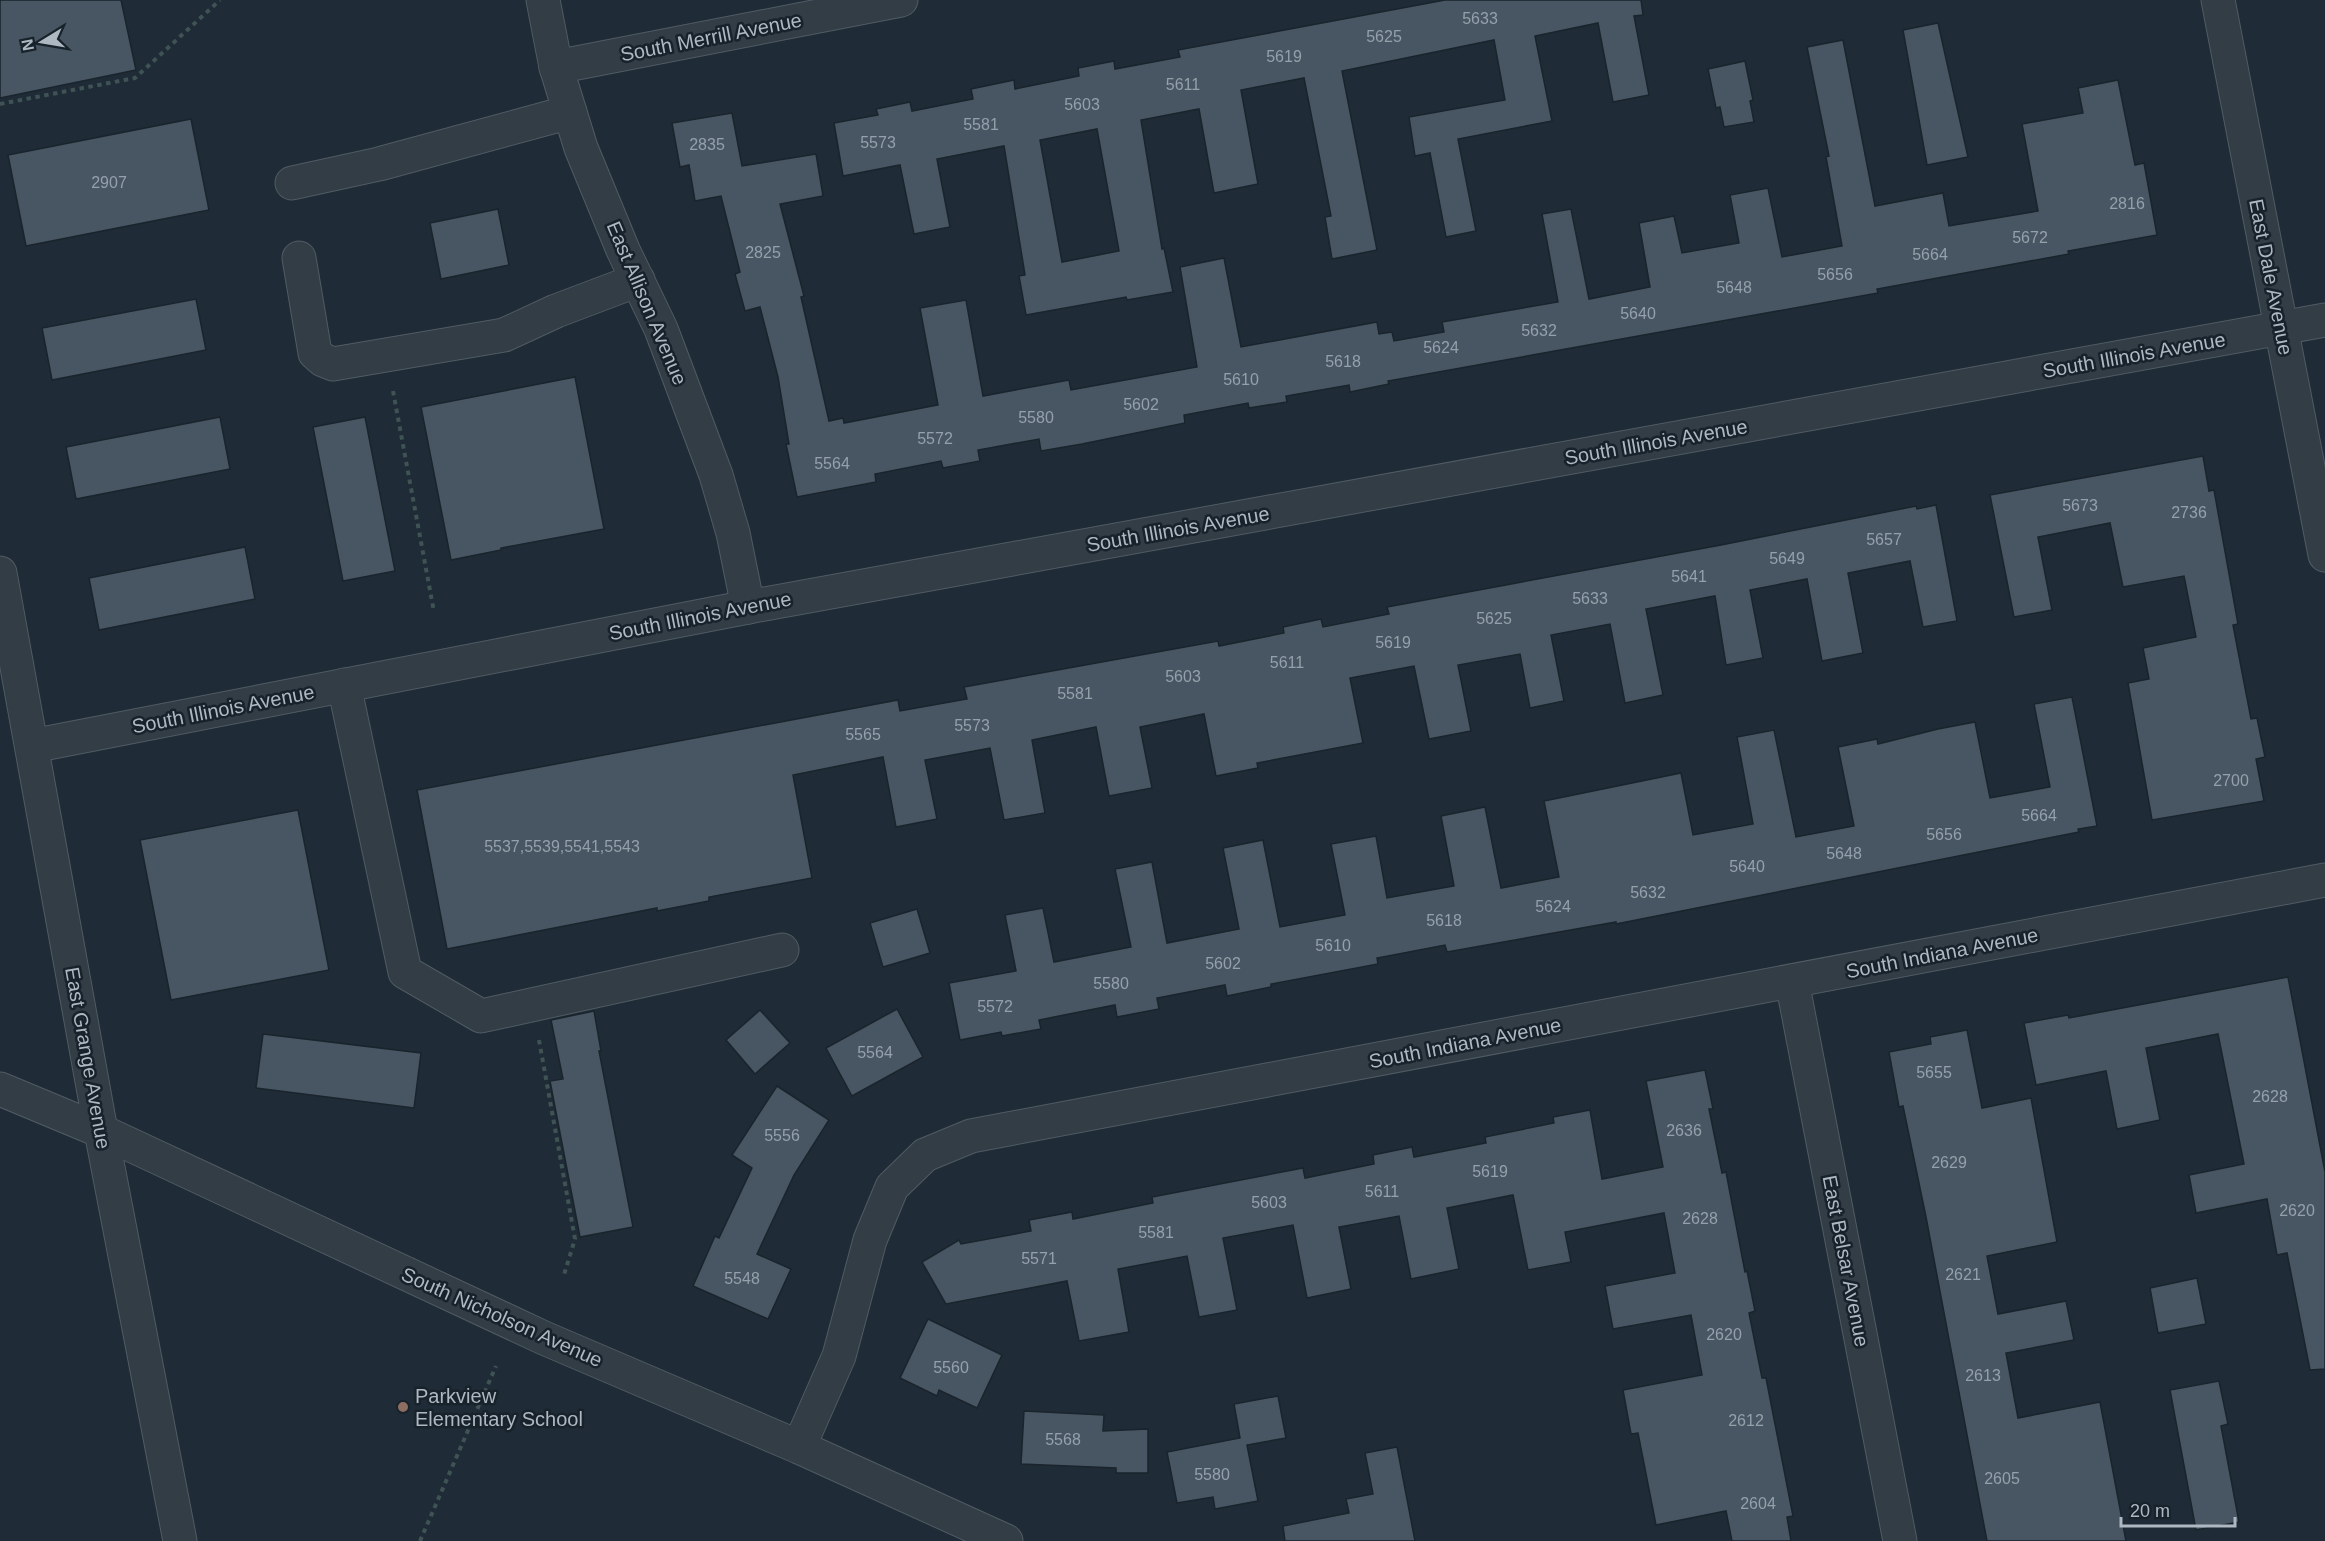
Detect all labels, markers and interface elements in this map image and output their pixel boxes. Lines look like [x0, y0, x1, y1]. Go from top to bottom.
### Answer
street label: South Merrill Avenue [618, 9, 804, 65]
house number: 5633 [1462, 10, 1498, 27]
north arrow [12, 12, 72, 72]
house number: 5625 [1366, 28, 1402, 45]
text: N [18, 37, 37, 52]
house number: 5619 [1266, 48, 1302, 65]
house number: 5611 [1166, 76, 1200, 93]
house number: 5603 [1064, 96, 1100, 113]
house number: 5581 [963, 116, 999, 133]
house number: 5573 [860, 134, 896, 151]
house number: 2835 [689, 136, 725, 153]
house number: 2907 [91, 174, 127, 191]
house number: 2816 [2109, 195, 2145, 212]
street label: East Dale Avenue [2245, 197, 2297, 357]
street label: East Allison Avenue [603, 218, 691, 388]
house number: 5672 [2012, 229, 2048, 246]
house number: 2825 [745, 244, 781, 261]
house number: 5664 [1912, 246, 1948, 263]
house number: 5656 [1817, 266, 1853, 283]
house number: 5648 [1716, 279, 1752, 296]
house number: 5640 [1620, 305, 1656, 322]
house number: 5632 [1521, 322, 1557, 339]
street label: South Illinois Avenue [2041, 328, 2227, 382]
house number: 5624 [1423, 339, 1459, 356]
house number: 5618 [1325, 353, 1361, 370]
house number: 5610 [1223, 371, 1259, 388]
house number: 5602 [1123, 396, 1159, 413]
house number: 5580 [1018, 409, 1054, 426]
street label: South Illinois Avenue [1563, 415, 1749, 469]
house number: 5572 [917, 430, 953, 447]
house number: 5564 [814, 455, 850, 472]
house number: 5673 [2062, 497, 2098, 514]
street label: South Illinois Avenue [1085, 502, 1271, 556]
house number: 2736 [2171, 504, 2207, 521]
house number: 5657 [1866, 531, 1902, 548]
house number: 5649 [1769, 550, 1805, 567]
house number: 5641 [1671, 568, 1707, 585]
street label: South Illinois Avenue [607, 588, 793, 644]
house number: 5633 [1572, 590, 1608, 607]
house number: 5625 [1476, 610, 1512, 627]
house number: 5619 [1375, 634, 1411, 651]
house number: 5611 [1270, 654, 1304, 671]
house number: 5603 [1165, 668, 1201, 685]
street label: South Illinois Avenue [130, 681, 316, 737]
house number: 5581 [1057, 685, 1093, 702]
house number: 5573 [954, 717, 990, 734]
house number: 5565 [845, 726, 881, 743]
house number: 2700 [2213, 772, 2249, 789]
house number: 5664 [2021, 807, 2057, 824]
house number: 5656 [1926, 826, 1962, 843]
house number: 5537,5539,5541,5543 [484, 838, 640, 855]
house number: 5648 [1826, 845, 1862, 862]
house number: 5640 [1729, 858, 1765, 875]
house number: 5632 [1630, 884, 1666, 901]
house number: 5624 [1535, 898, 1571, 915]
house number: 5618 [1426, 912, 1462, 929]
street label: South Indiana Avenue [1844, 924, 2040, 982]
house number: 5610 [1315, 937, 1351, 954]
house number: 5602 [1205, 955, 1241, 972]
street label: East Grange Avenue [61, 965, 115, 1151]
house number: 5580 [1093, 975, 1129, 992]
house number: 5572 [977, 998, 1013, 1015]
street label: South Indiana Avenue [1367, 1014, 1563, 1072]
house number: 5564 [857, 1044, 893, 1061]
house number: 5655 [1916, 1064, 1952, 1081]
house number: 2628 [2252, 1088, 2288, 1105]
house number: 2636 [1666, 1122, 1702, 1139]
house number: 5556 [764, 1127, 800, 1144]
house number: 2629 [1931, 1154, 1967, 1171]
house number: 5619 [1472, 1163, 1508, 1180]
street label: East Belsar Avenue [1819, 1173, 1873, 1349]
house number: 5611 [1365, 1183, 1399, 1200]
house number: 5603 [1251, 1194, 1287, 1211]
house number: 2620 [2279, 1202, 2315, 1219]
house number: 2628 [1682, 1210, 1718, 1227]
house number: 5581 [1138, 1224, 1174, 1241]
house number: 5571 [1021, 1250, 1057, 1267]
street label: South Nicholson Avenue [398, 1263, 606, 1371]
house number: 2621 [1945, 1266, 1981, 1283]
house number: 5548 [724, 1270, 760, 1287]
house number: 2620 [1706, 1326, 1742, 1343]
house number: 5560 [933, 1359, 969, 1376]
house number: 2613 [1965, 1367, 2001, 1384]
place label: Parkview Elementary School [415, 1385, 583, 1430]
marker: Parkview Elementary School [396, 1400, 410, 1414]
house number: 2612 [1728, 1412, 1764, 1429]
house number: 5568 [1045, 1431, 1081, 1448]
house number: 5580 [1194, 1466, 1230, 1483]
house number: 2605 [1984, 1470, 2020, 1487]
scale bar [2121, 1490, 2235, 1528]
house number: 2604 [1740, 1495, 1776, 1512]
text: 20 m [2130, 1501, 2170, 1521]

